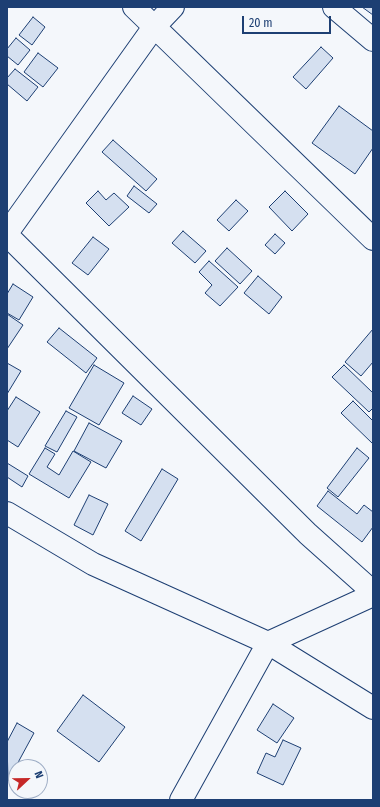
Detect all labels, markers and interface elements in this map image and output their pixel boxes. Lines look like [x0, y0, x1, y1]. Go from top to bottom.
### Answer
scale bar [244, 8, 333, 34]
text: 20 m [249, 16, 273, 30]
north arrow [8, 759, 48, 799]
text: N [31, 769, 46, 780]

